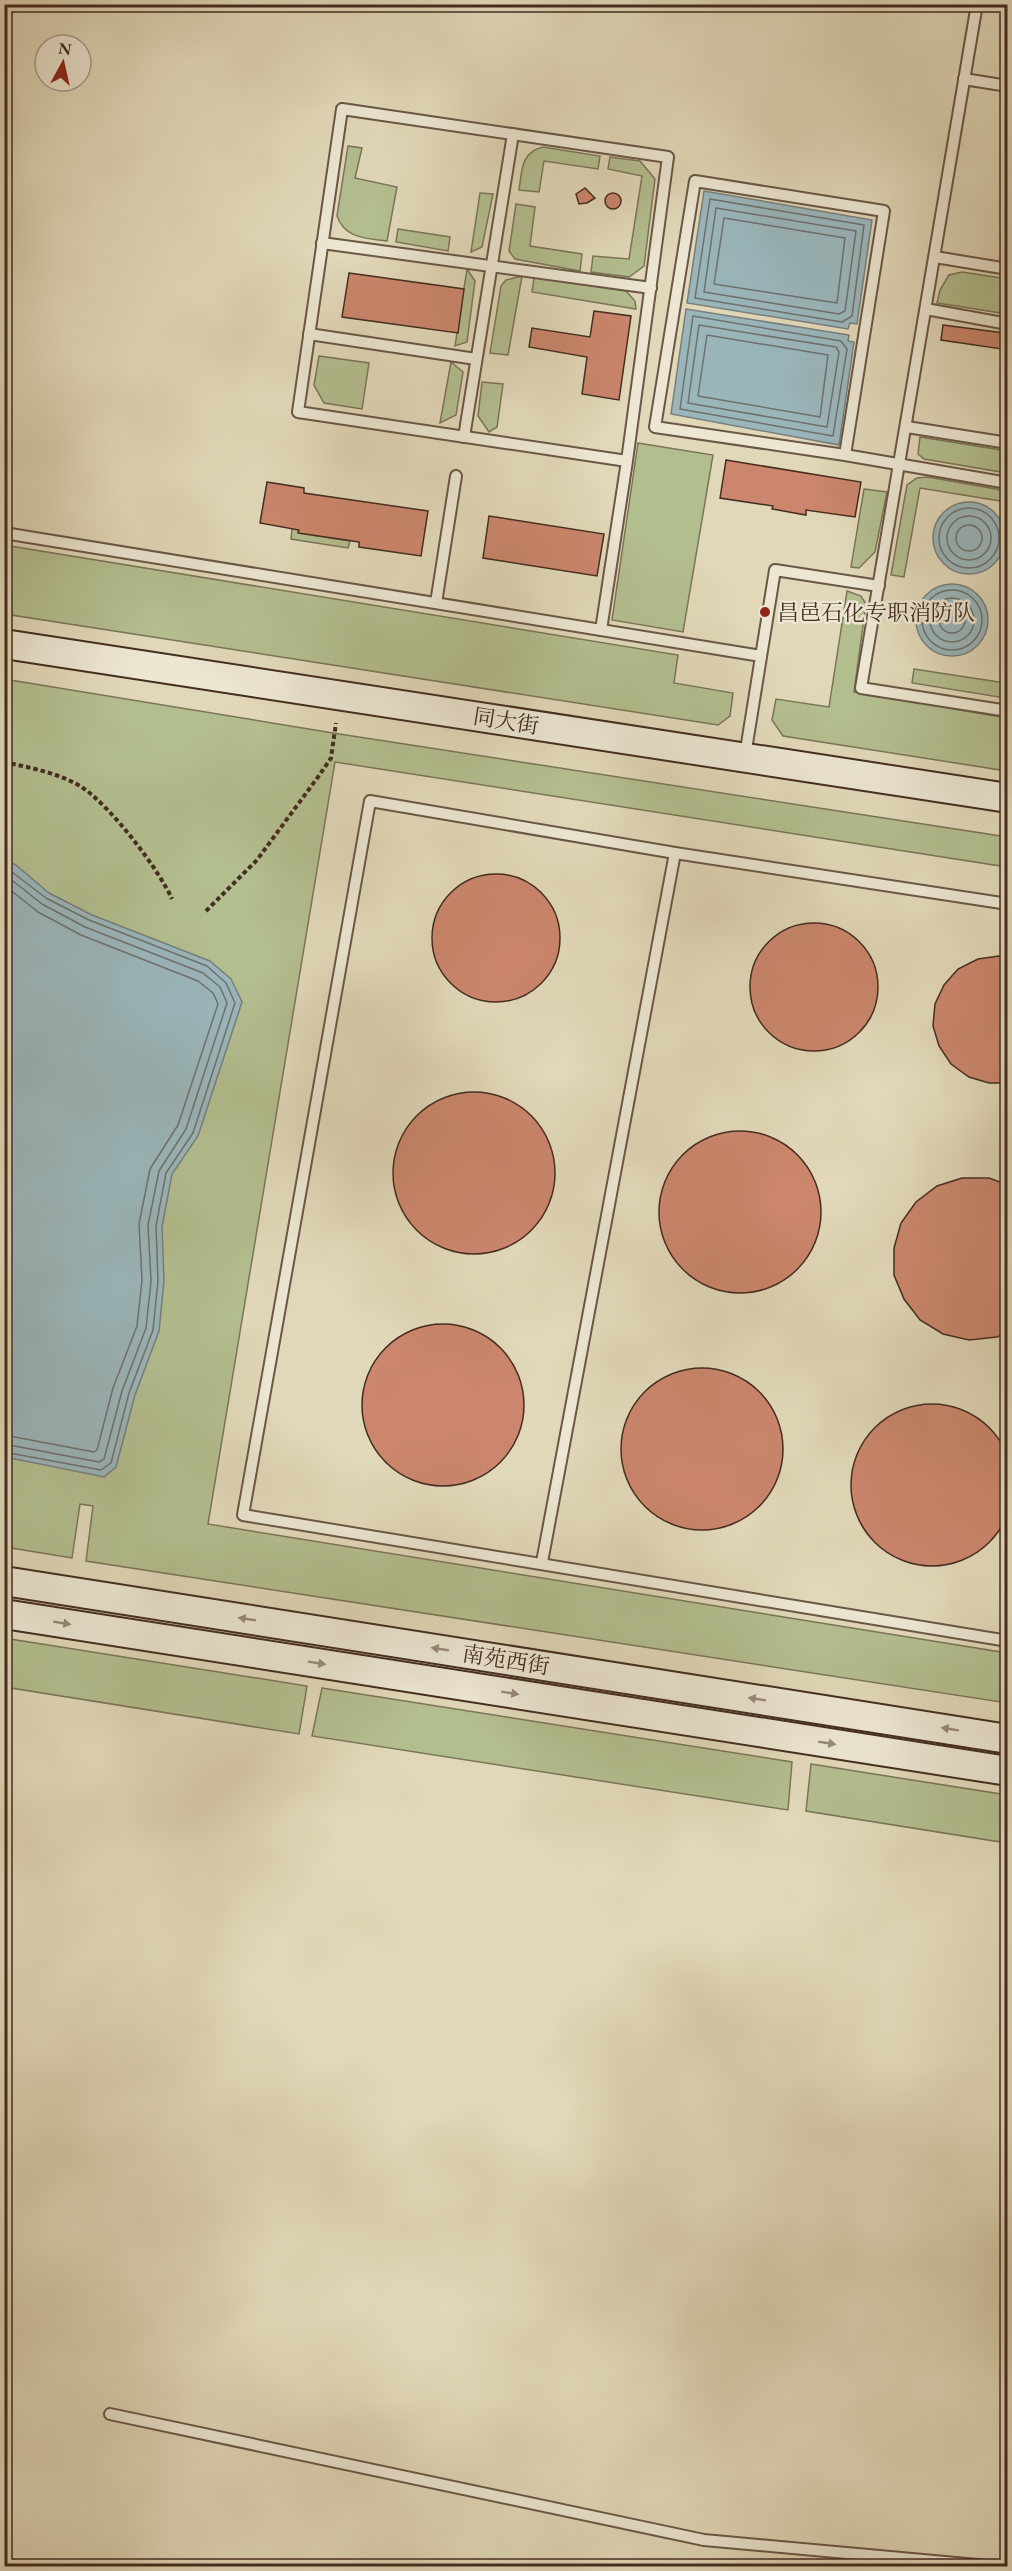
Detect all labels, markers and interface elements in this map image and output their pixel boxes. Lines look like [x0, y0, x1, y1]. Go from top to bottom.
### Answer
north arrow [33, 33, 93, 93]
text: N [57, 37, 73, 60]
place label: 昌邑石化专职消防队 [777, 598, 975, 627]
marker: 昌邑石化专职消防队 [758, 605, 772, 619]
street label: 同大街 [471, 702, 541, 740]
one-way arrow [238, 1615, 257, 1624]
one-way arrow [53, 1619, 72, 1628]
street label: 南苑西街 [460, 1639, 552, 1681]
one-way arrow [430, 1645, 449, 1654]
one-way arrow [308, 1659, 327, 1668]
one-way arrow [500, 1689, 519, 1698]
one-way arrow [747, 1695, 766, 1704]
one-way arrow [940, 1725, 959, 1734]
one-way arrow [818, 1738, 837, 1747]

